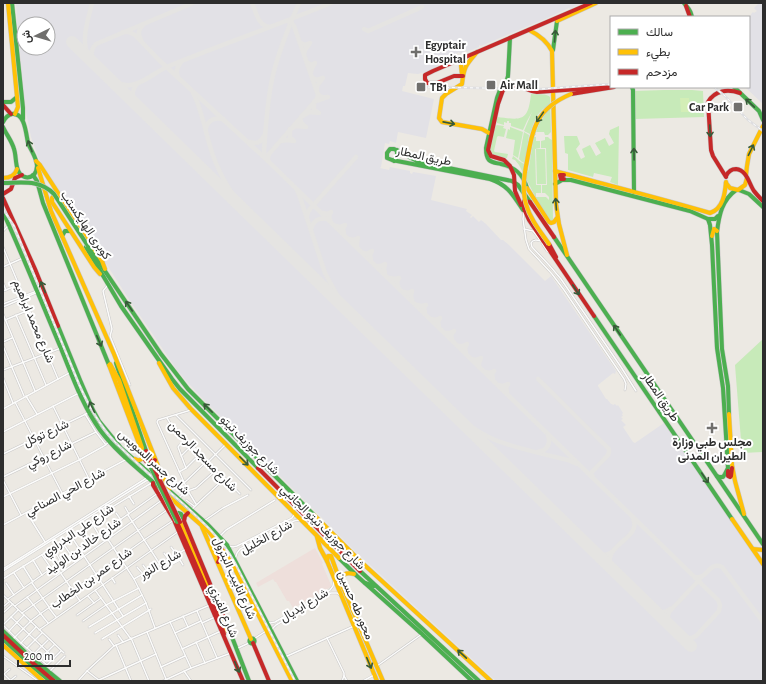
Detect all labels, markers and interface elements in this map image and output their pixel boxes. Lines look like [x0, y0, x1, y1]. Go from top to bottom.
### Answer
north arrow [16, 16, 56, 56]
legend [610, 16, 750, 88]
text: سالك [646, 26, 673, 38]
text: ش [20, 30, 34, 44]
one-way arrow [551, 30, 558, 43]
place label: Egyptair Hospital [425, 39, 466, 65]
marker: Egyptair Hospital [410, 46, 422, 58]
text: بطيء [646, 46, 670, 62]
text: مزدحم [646, 66, 677, 80]
marker: Air Mall [485, 79, 497, 91]
place label: Air Mall [500, 79, 538, 91]
marker: TB1 [415, 81, 427, 93]
place label: TB1 [430, 81, 447, 93]
one-way arrow [745, 98, 755, 108]
place label: Car Park [689, 101, 729, 113]
marker: Car Park [732, 101, 744, 113]
one-way arrow [536, 111, 544, 122]
one-way arrow [442, 119, 455, 127]
one-way arrow [706, 124, 713, 137]
one-way arrow [25, 141, 33, 153]
street label: طريق المطار [394, 144, 453, 170]
one-way arrow [748, 144, 755, 156]
one-way arrow [630, 148, 638, 161]
street label: كوبرى الهايكستب [57, 188, 113, 263]
one-way arrow [553, 198, 560, 211]
street label: شارع محمد ابراهيم [8, 278, 57, 366]
one-way arrow [38, 282, 46, 294]
one-way arrow [572, 284, 580, 295]
one-way arrow [125, 300, 133, 311]
one-way arrow [613, 325, 621, 336]
one-way arrow [96, 334, 104, 346]
street label: طريق المطار [638, 370, 682, 425]
one-way arrow [88, 402, 95, 414]
one-way arrow [203, 403, 213, 413]
street label: شارع جوزيف تيتو [216, 413, 282, 479]
street label: شارع توكل [21, 417, 72, 451]
street label: شارع مسجد الرحمن [164, 418, 240, 496]
marker: مجلس طبي وزارة الطيران المدنى [706, 422, 718, 434]
street label: شارع جسر السويس [114, 427, 192, 499]
place label: مجلس طبي وزارة الطيران المدنى [672, 436, 752, 464]
street label: شارع روكي [25, 438, 75, 474]
one-way arrow [239, 456, 249, 466]
street label: شارع الحي الصناعي [23, 466, 109, 522]
one-way arrow [701, 472, 709, 484]
street label: شارع جوزيف تيتو الجانبي [276, 482, 368, 574]
street label: شارع علي البدراوي [40, 502, 118, 561]
street label: شارع خالد بن الوليد [43, 516, 125, 579]
street label: شارع الخليل [238, 518, 295, 559]
street label: شارع انابيب البترول [209, 535, 259, 622]
street label: شارع عمر بن الخطاب [48, 545, 136, 613]
street label: شارع النور [136, 547, 184, 584]
street label: محور طه حسين [334, 569, 376, 642]
street label: شارع الفيزي [204, 583, 241, 641]
street label: شارع ايديال [278, 586, 332, 627]
scale bar [18, 642, 70, 668]
text: 200 m [24, 650, 54, 662]
one-way arrow [457, 650, 467, 659]
one-way arrow [366, 656, 374, 668]
one-way arrow [233, 661, 241, 673]

